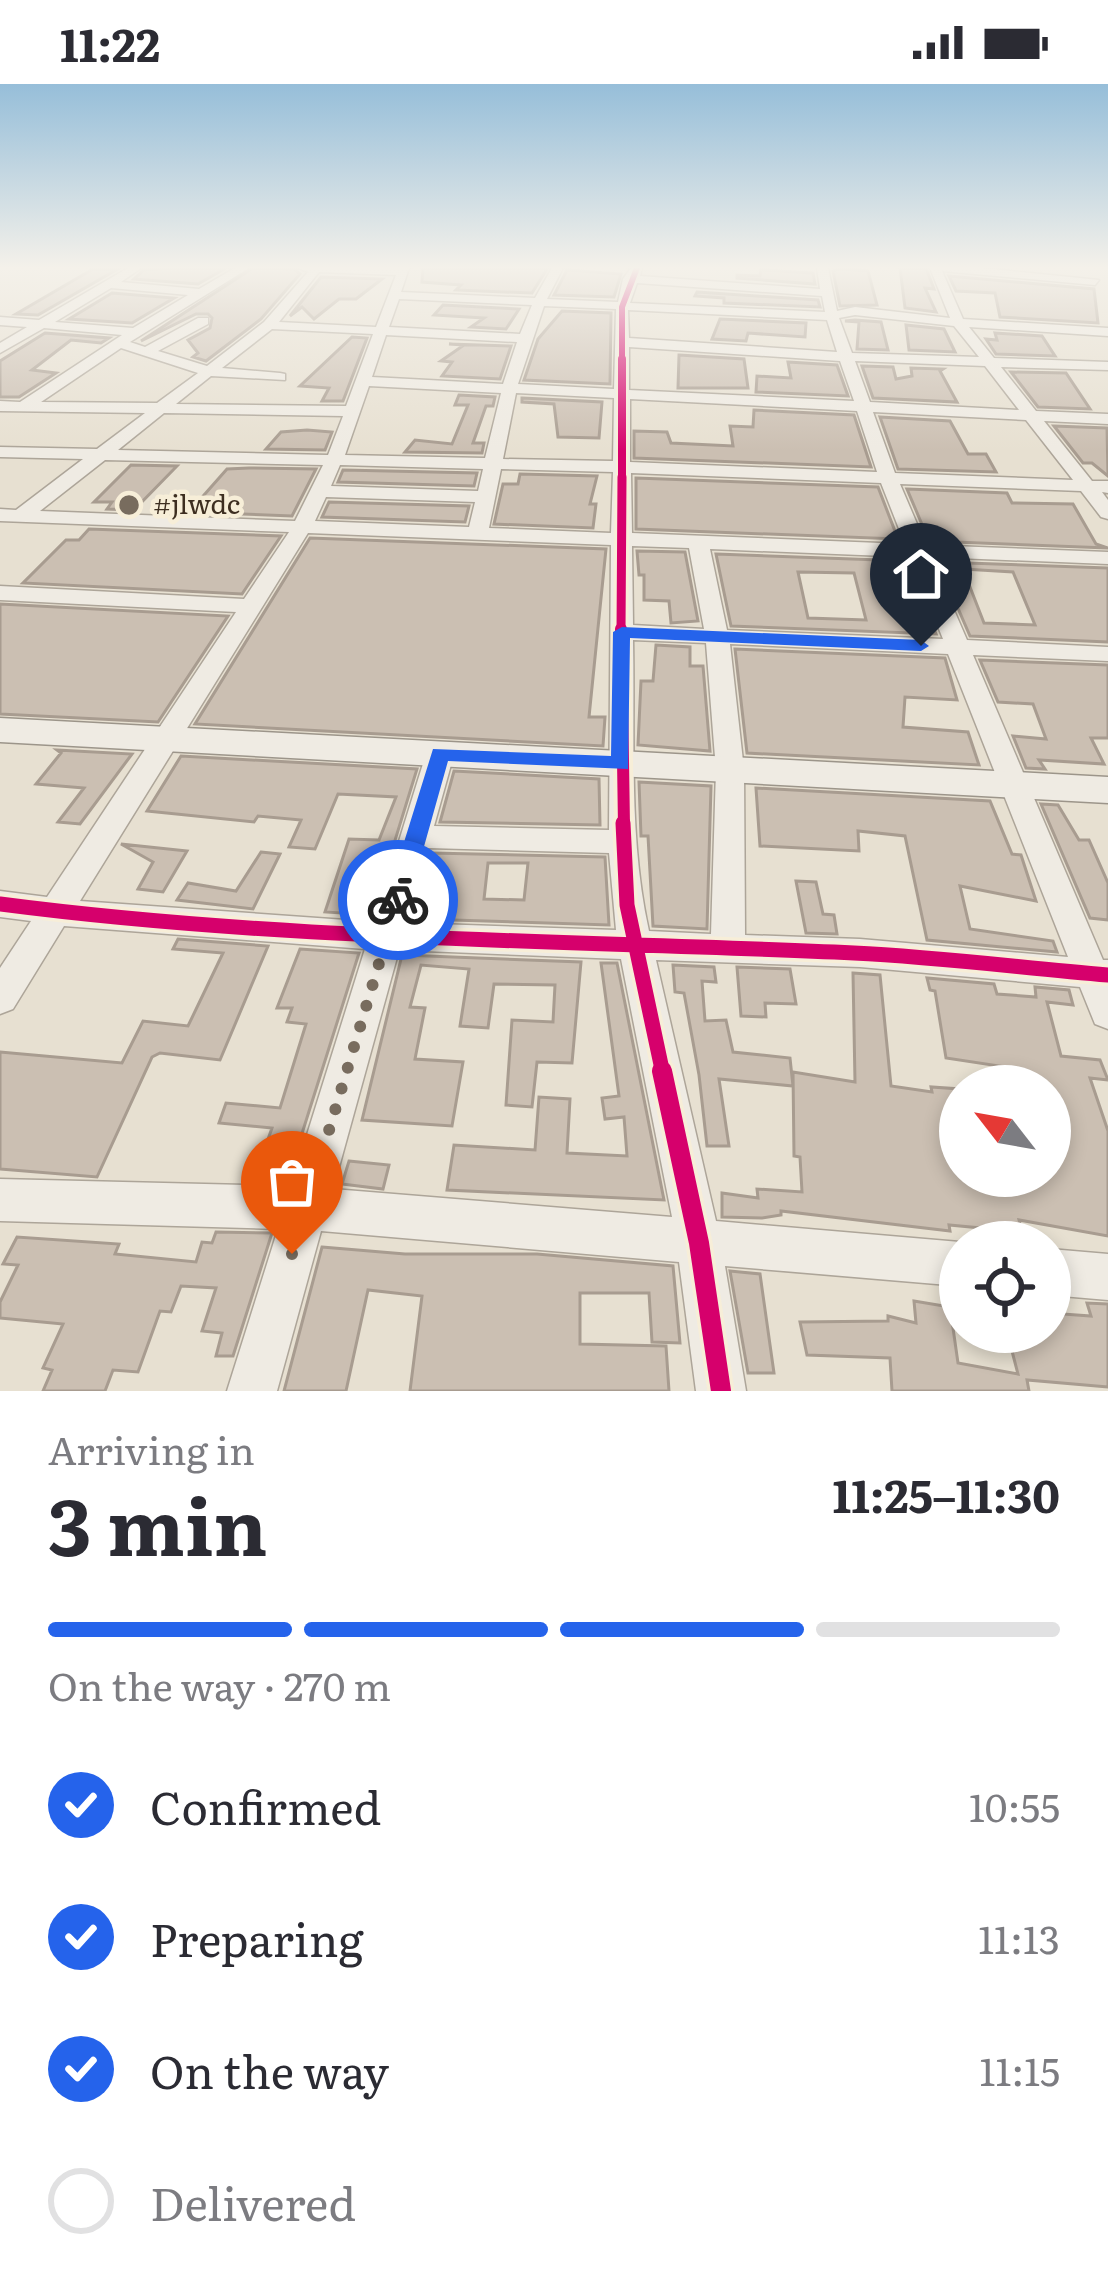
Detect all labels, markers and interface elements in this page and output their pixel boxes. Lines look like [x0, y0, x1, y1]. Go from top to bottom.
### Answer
text: 11:22 [60, 9, 160, 76]
place label: #jlwdc [153, 482, 240, 522]
marker: #jlwdc [116, 492, 142, 518]
pin [870, 523, 972, 646]
icon: home [888, 541, 954, 607]
courier [338, 840, 458, 960]
icon: bike [365, 867, 431, 933]
north arrow [939, 1065, 1071, 1197]
map controls [939, 1065, 1071, 1353]
pin [241, 1131, 343, 1254]
icon: bag [259, 1149, 325, 1215]
button: locate [939, 1221, 1071, 1353]
text: Arriving in [48, 1419, 255, 1477]
text: 11:25–11:30 [833, 1460, 1060, 1527]
text: 3 min [48, 1464, 268, 1580]
text: On the way · 270 m [48, 1655, 391, 1713]
icon: check [48, 1772, 114, 1838]
text: Confirmed [150, 1772, 381, 1839]
text: 10:55 [969, 1776, 1060, 1834]
icon: check [48, 1904, 114, 1970]
text: Preparing [150, 1904, 364, 1971]
text: 11:13 [978, 1908, 1060, 1966]
icon: check [48, 2036, 114, 2102]
text: On the way [150, 2036, 389, 2103]
text: 11:15 [980, 2040, 1060, 2098]
text: Delivered [150, 2168, 356, 2235]

